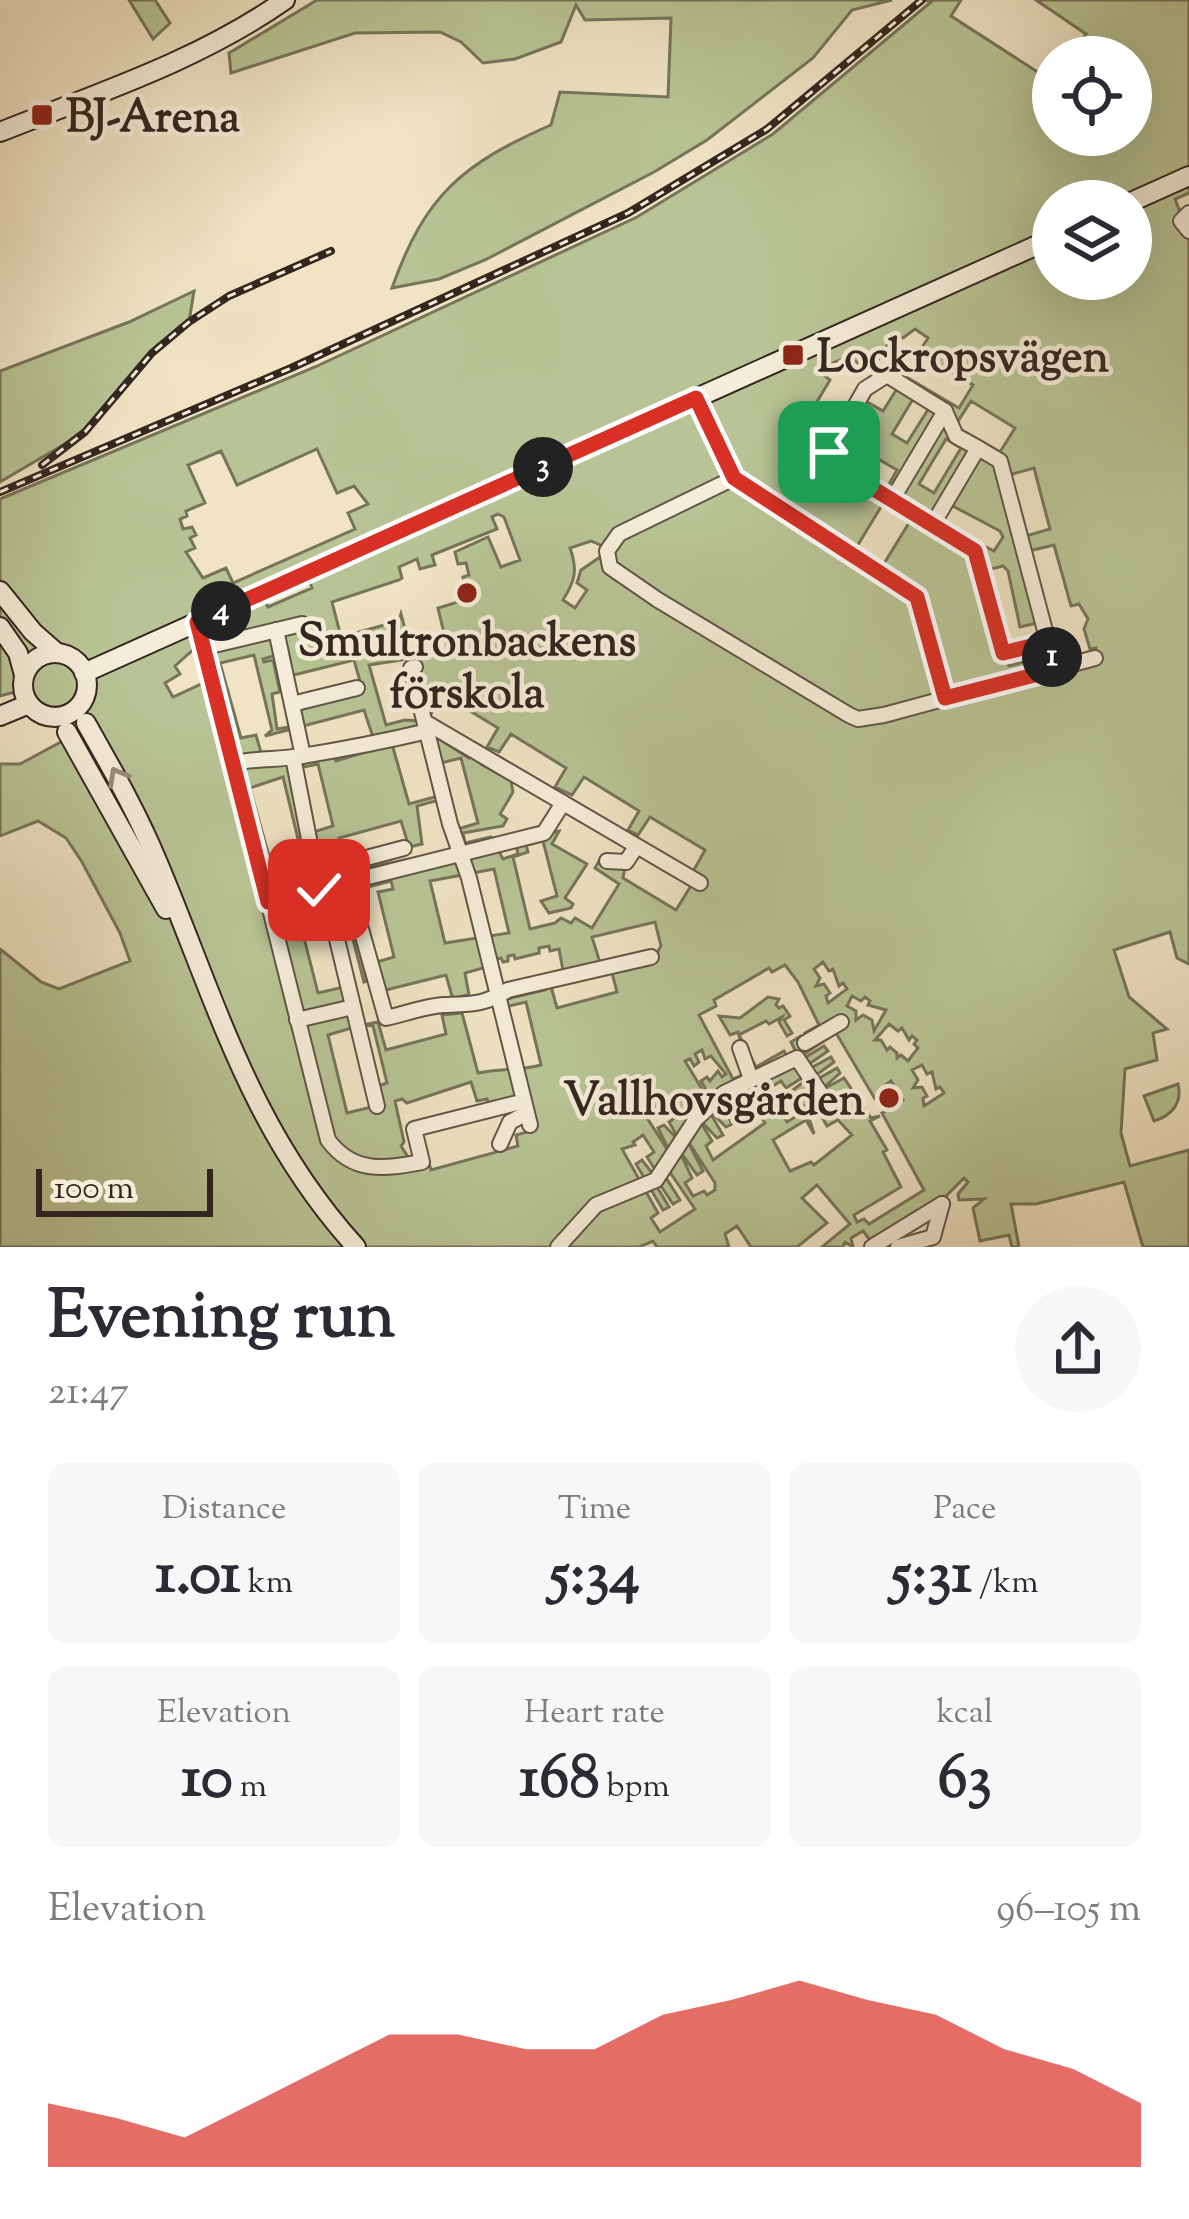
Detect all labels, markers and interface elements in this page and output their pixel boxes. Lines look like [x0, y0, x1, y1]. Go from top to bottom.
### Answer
map controls [1032, 36, 1152, 300]
button: locate [1032, 36, 1152, 156]
place label: BJ-Arena [66, 88, 240, 153]
marker: BJ-Arena [29, 102, 55, 128]
button: layers [1032, 180, 1152, 300]
place label: Lockropsvägen [817, 328, 1110, 393]
marker: Lockropsvägen [780, 342, 806, 368]
pin [778, 401, 880, 503]
icon: arrive [796, 419, 862, 485]
pin: 3 [513, 437, 573, 497]
text: 3 [536, 443, 550, 491]
marker: Smultronbackens förskola [454, 580, 480, 606]
pin: 4 [191, 581, 251, 641]
text: 4 [213, 587, 229, 635]
place label: Smultronbackens förskola [298, 612, 636, 729]
pin: 1 [1022, 627, 1082, 687]
text: 1 [1046, 633, 1058, 681]
one-way arrow [108, 767, 131, 788]
pin [268, 839, 370, 941]
icon: check [286, 857, 352, 923]
place label: Vallhovsgården [563, 1071, 865, 1136]
marker: Vallhovsgården [876, 1085, 902, 1111]
scale bar [36, 1163, 213, 1216]
text: 100 m [54, 1166, 134, 1214]
text: Evening run [48, 1273, 395, 1368]
button: share [1015, 1286, 1141, 1412]
text: 21:47 [48, 1366, 129, 1422]
text: Distance [162, 1486, 286, 1534]
text: Time [558, 1486, 631, 1534]
text: Pace [933, 1486, 996, 1534]
text: 1.01 [155, 1534, 241, 1621]
text: 5:34 [549, 1534, 640, 1621]
text: 5:31 [891, 1534, 972, 1621]
text: km [241, 1560, 293, 1608]
text: /km [972, 1560, 1039, 1608]
text: Elevation [157, 1690, 291, 1738]
text: Heart rate [524, 1690, 665, 1738]
text: kcal [936, 1690, 993, 1738]
text: 10 [181, 1738, 233, 1825]
text: 168 [519, 1738, 599, 1825]
text: 63 [938, 1738, 992, 1825]
text: m [233, 1764, 267, 1812]
text: bpm [599, 1764, 670, 1812]
text: Elevation [48, 1883, 206, 1939]
text: 96–105 m [996, 1883, 1141, 1939]

